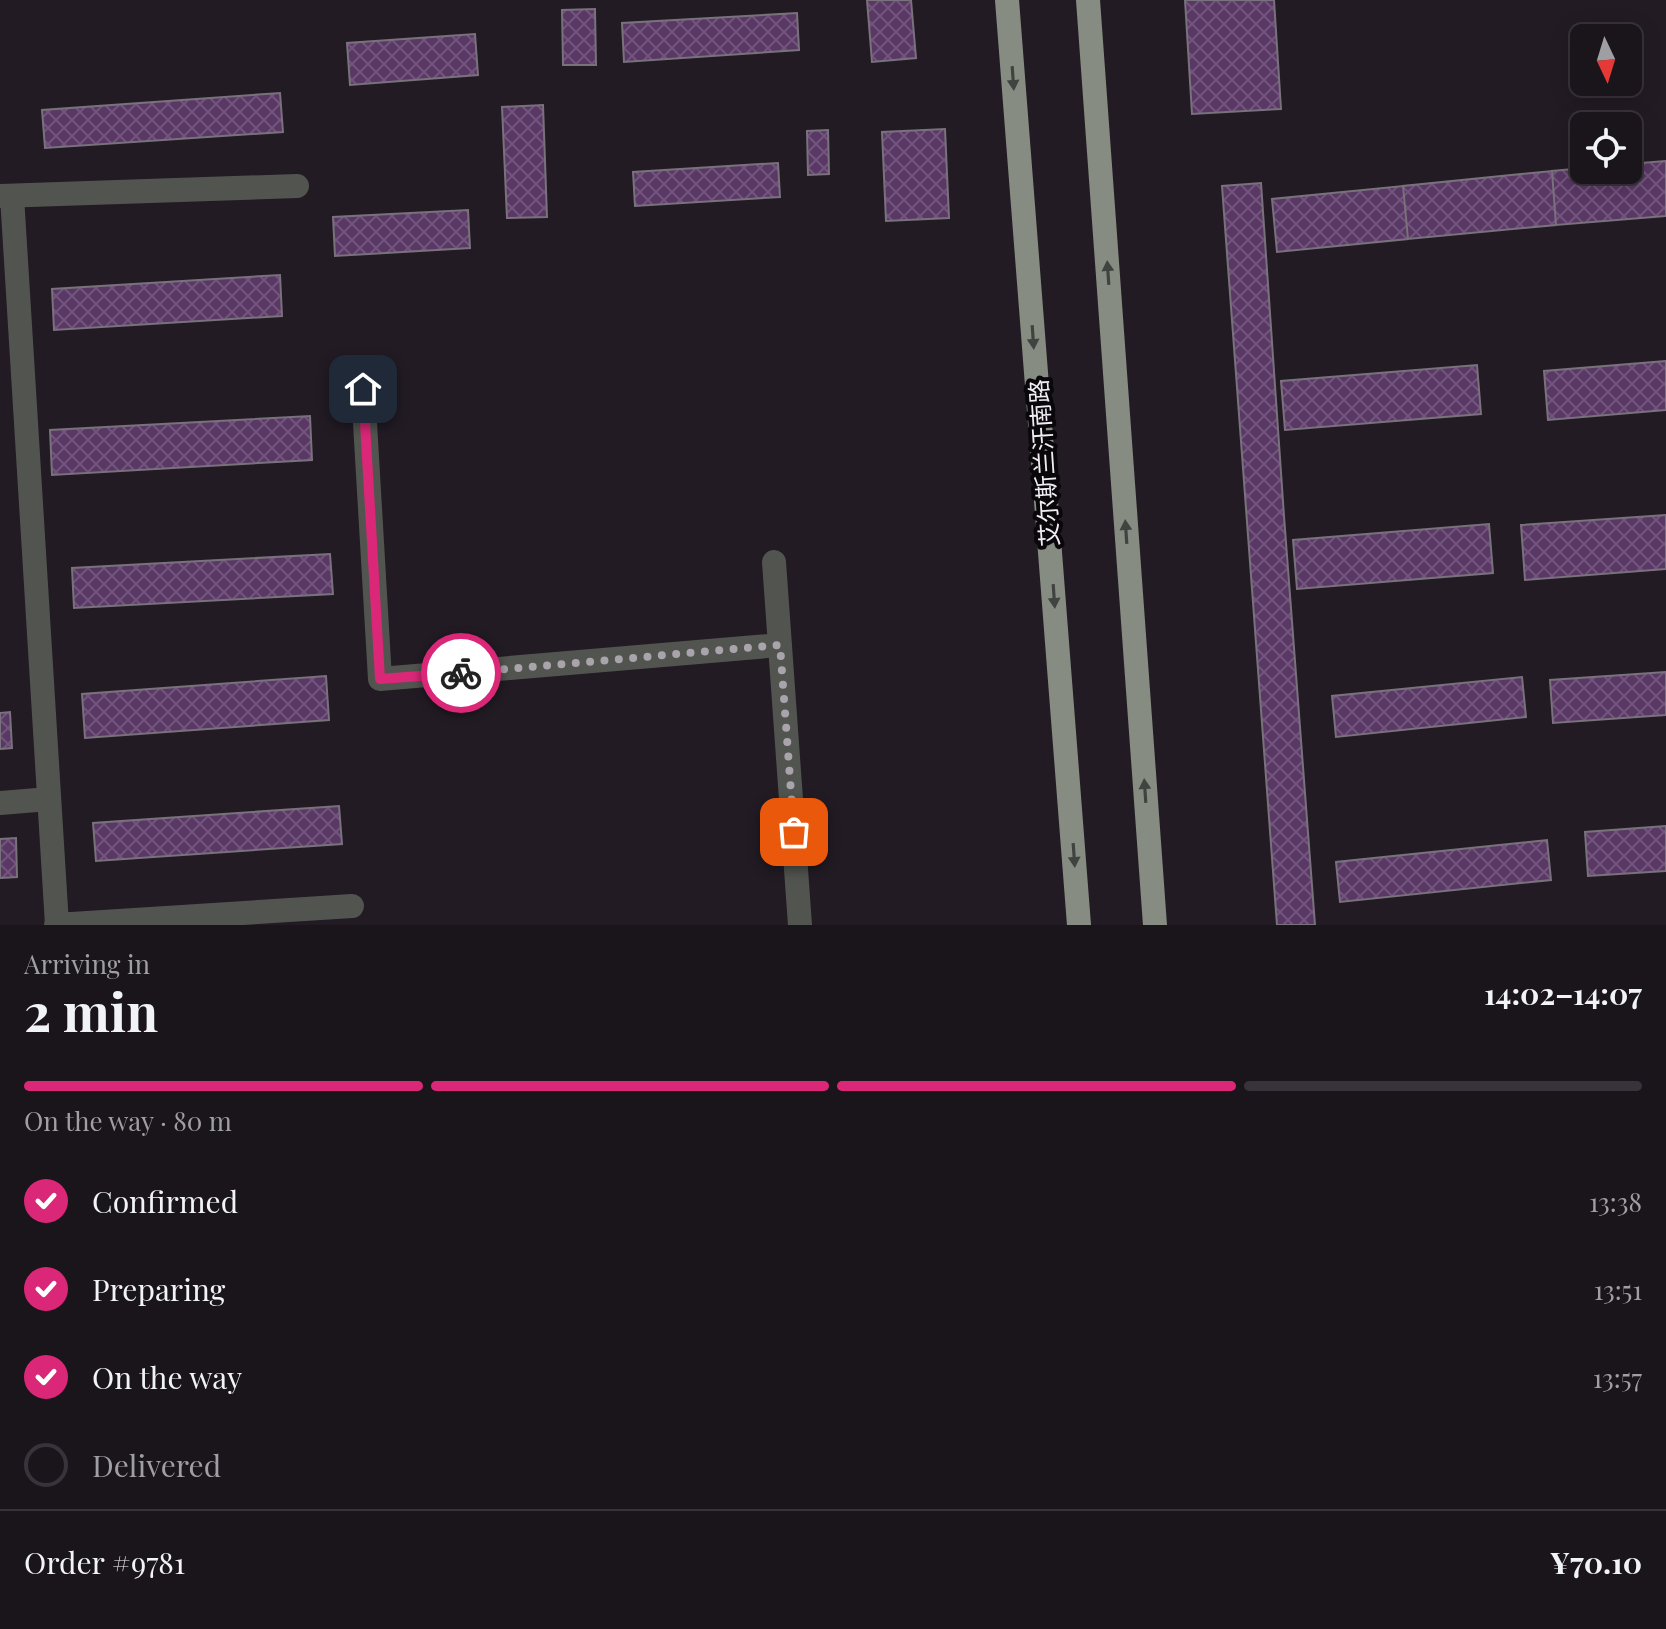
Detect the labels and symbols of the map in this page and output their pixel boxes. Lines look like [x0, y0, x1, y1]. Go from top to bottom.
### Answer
north arrow [1570, 24, 1642, 96]
one-way arrow [1007, 66, 1020, 91]
one-way arrow [1101, 260, 1114, 285]
one-way arrow [1027, 325, 1040, 350]
pin [329, 355, 397, 423]
street label: 艾尔斯兰汗南路 [1021, 378, 1065, 548]
one-way arrow [1119, 519, 1132, 544]
one-way arrow [1047, 584, 1060, 609]
courier [421, 633, 501, 713]
one-way arrow [1138, 778, 1151, 803]
pin [760, 798, 828, 866]
one-way arrow [1068, 843, 1081, 868]

